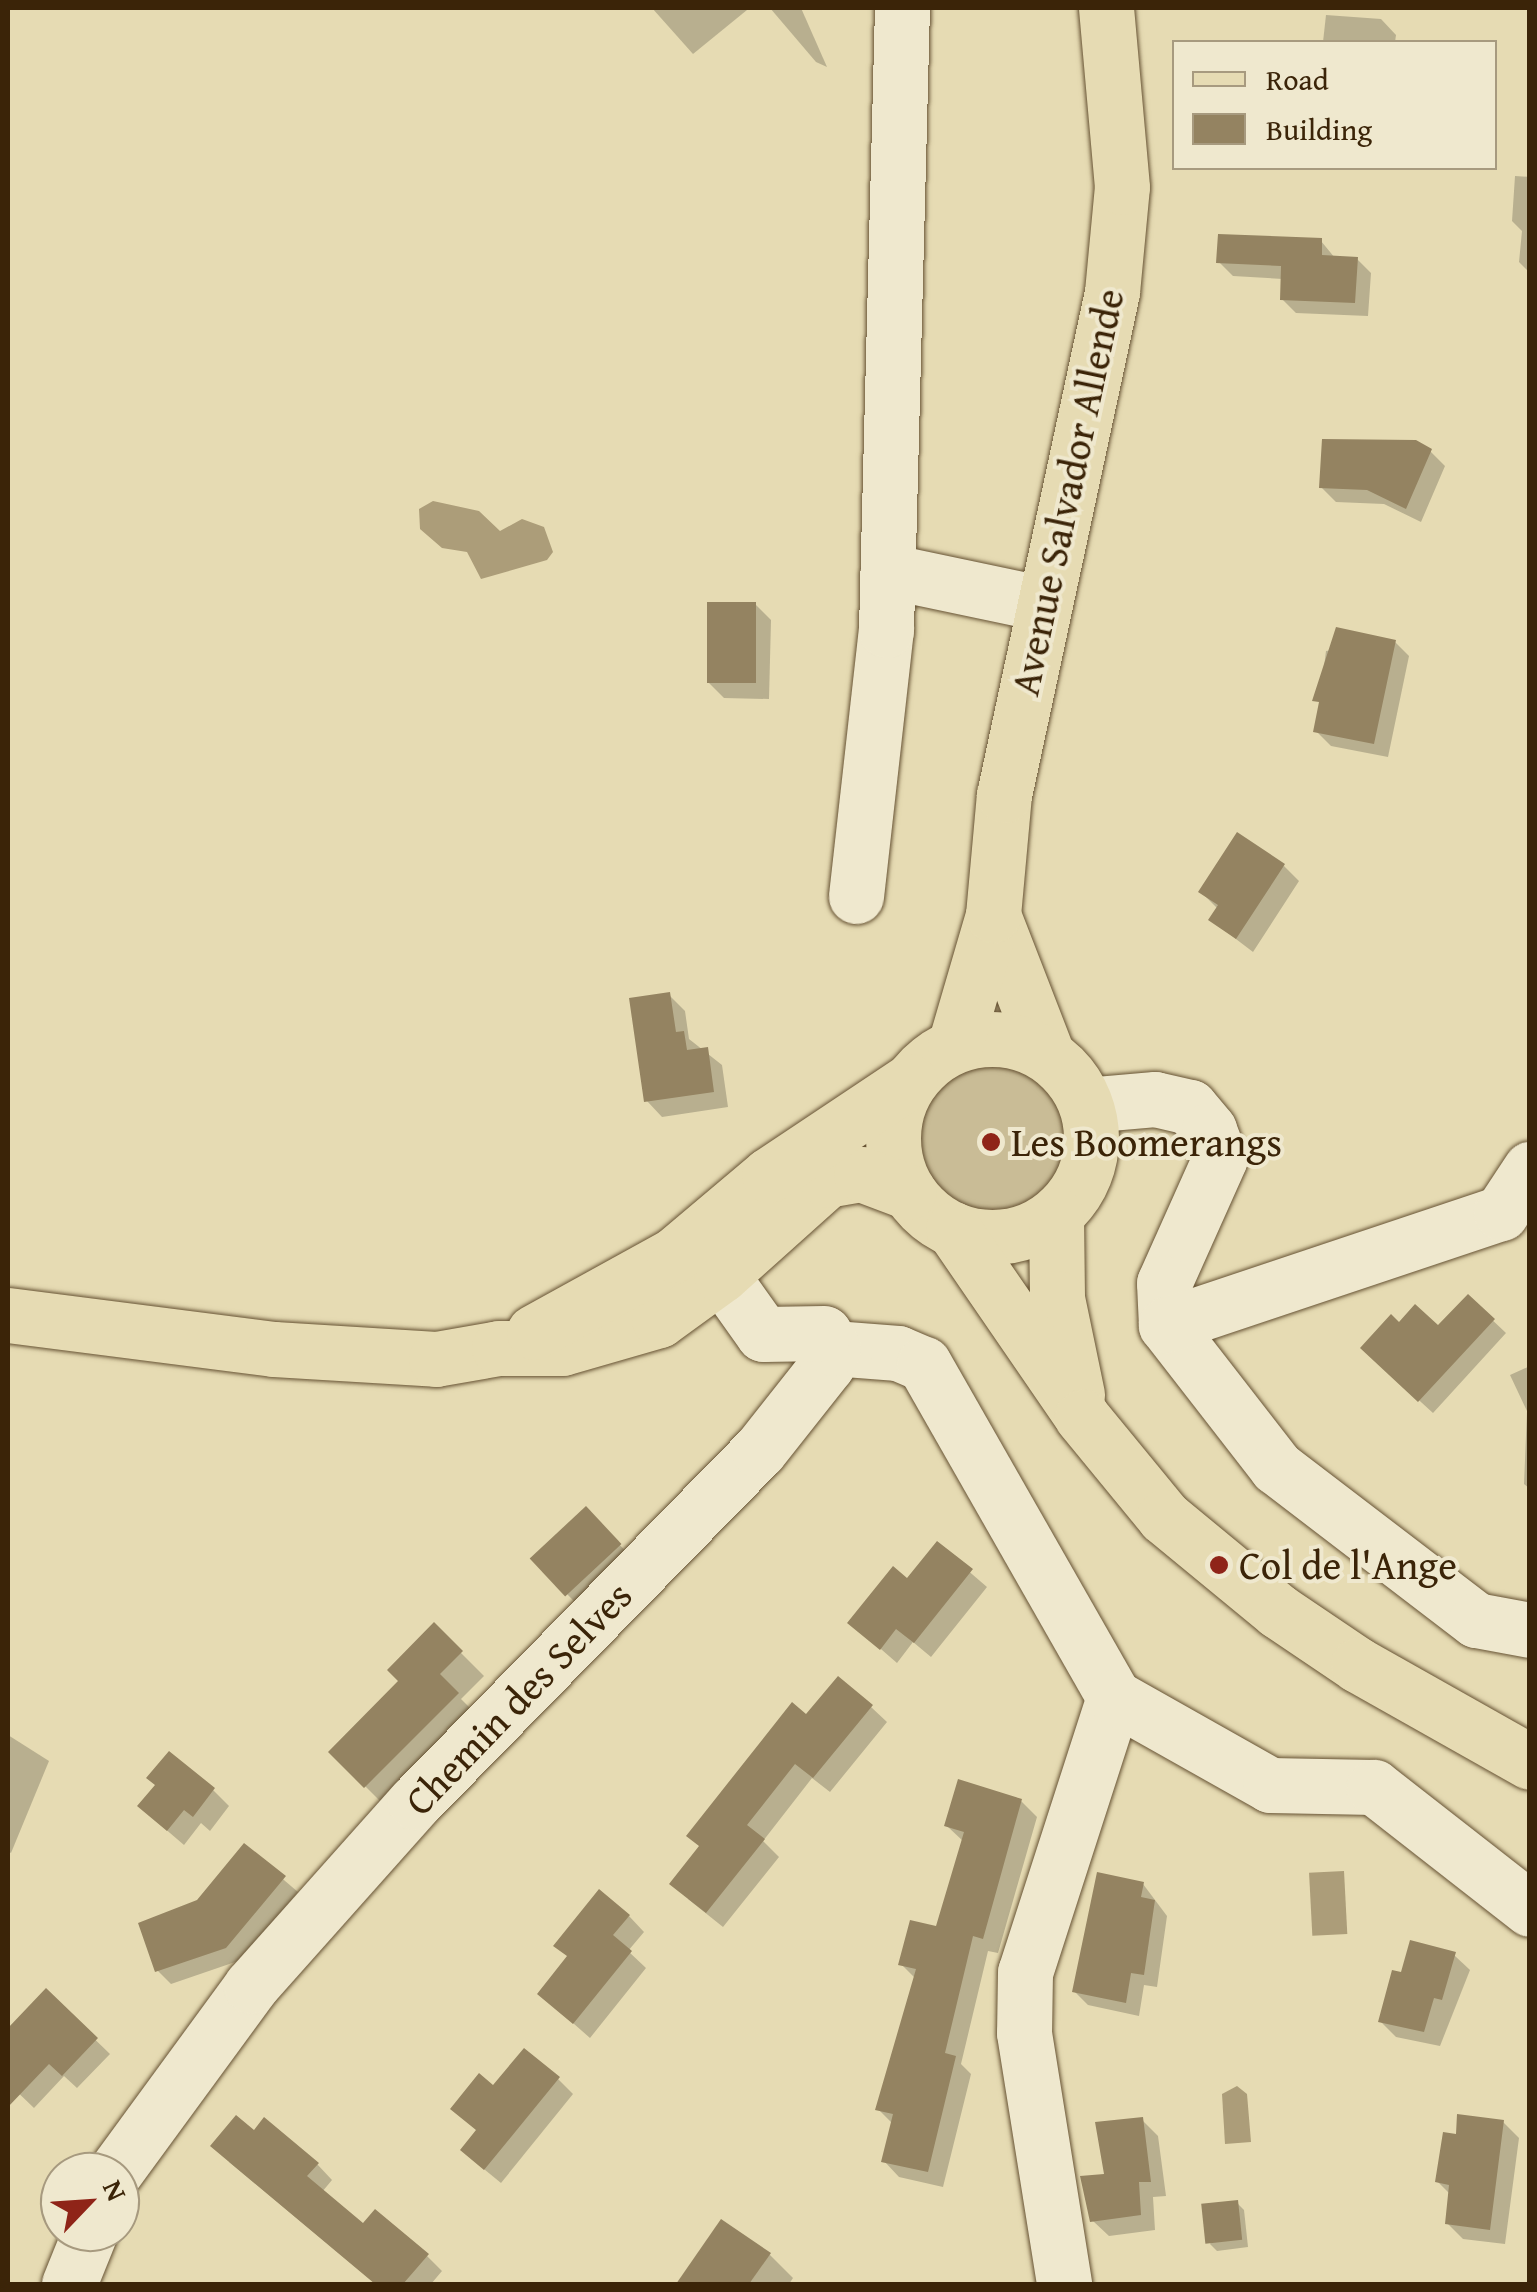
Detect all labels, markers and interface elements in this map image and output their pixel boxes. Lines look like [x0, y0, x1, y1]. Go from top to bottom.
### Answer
legend [1172, 40, 1497, 170]
text: Road [1266, 57, 1329, 101]
text: Building [1266, 107, 1372, 151]
street label: Avenue Salvador Allende [1000, 284, 1134, 700]
place label: Les Boomerangs [1011, 1118, 1282, 1166]
marker: Les Boomerangs [980, 1131, 1002, 1153]
place label: Col de l'Ange [1239, 1541, 1457, 1589]
marker: Col de l'Ange [1208, 1554, 1230, 1576]
street label: Chemin des Selves [394, 1571, 642, 1825]
north arrow [40, 2152, 140, 2252]
text: N [93, 2173, 138, 2207]

